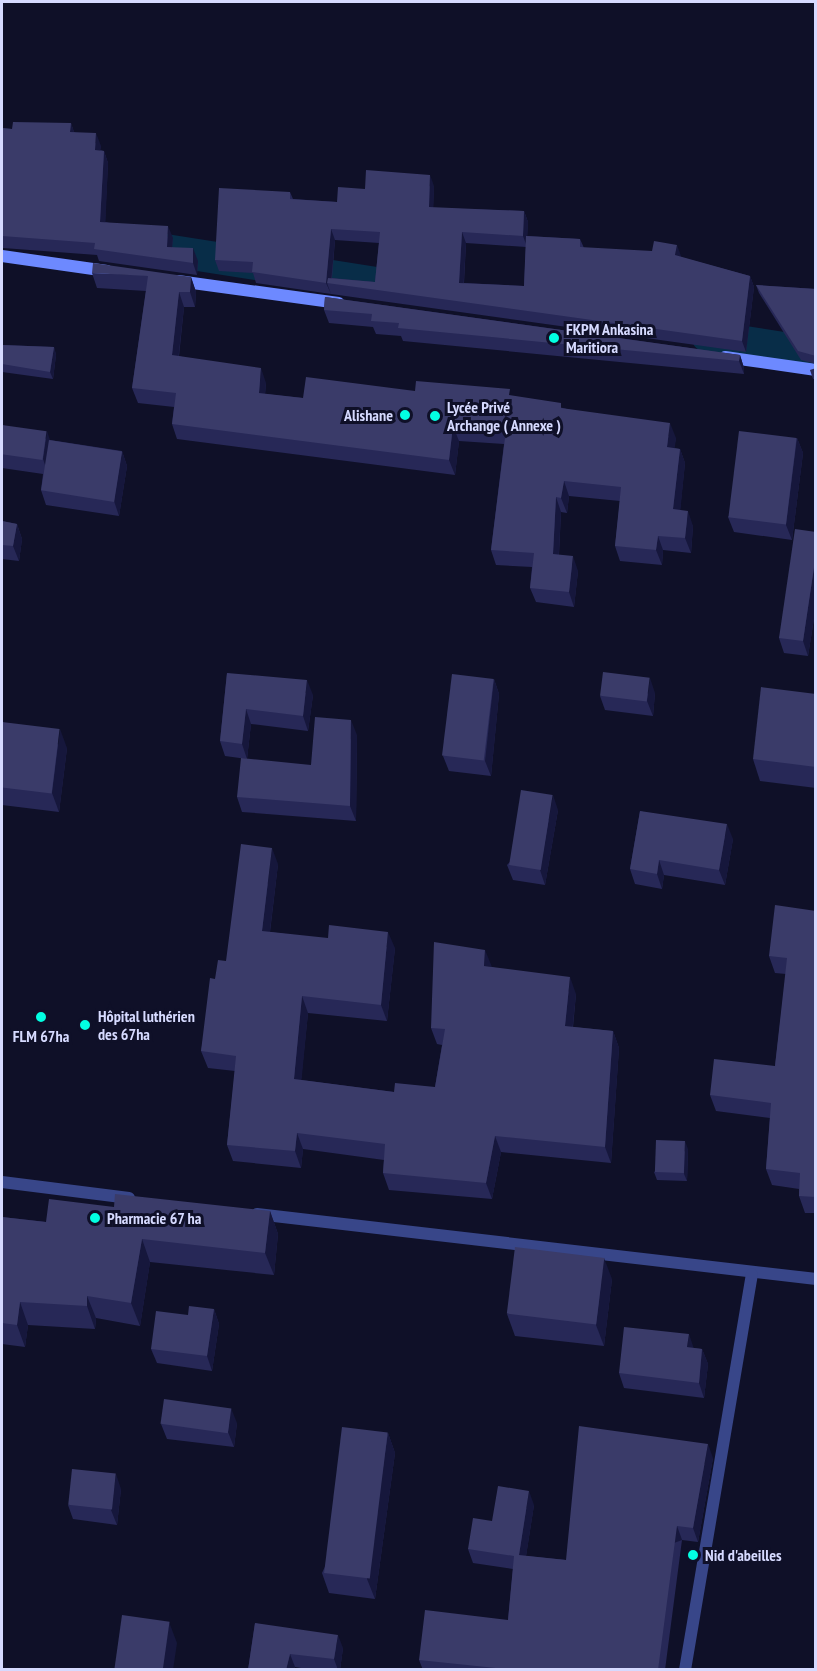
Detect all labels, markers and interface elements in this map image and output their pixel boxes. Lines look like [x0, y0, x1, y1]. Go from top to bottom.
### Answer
place label: FKPM Ankasina Maritiora [566, 319, 654, 357]
marker: FKPM Ankasina Maritiora [547, 331, 561, 345]
place label: Lycée Privé Archange ( Annexe ) [447, 397, 561, 435]
place label: Alishane [344, 405, 393, 425]
marker: Alishane [398, 408, 412, 422]
marker: Lycée Privé Archange ( Annexe ) [428, 409, 442, 423]
place label: Hôpital luthérien des 67ha [98, 1006, 195, 1044]
marker: FLM 67ha [34, 1010, 48, 1024]
marker: Hôpital luthérien des 67ha [76, 1016, 94, 1034]
place label: FLM 67ha [13, 1026, 69, 1046]
place label: Pharmacie 67 ha [107, 1208, 202, 1228]
marker: Pharmacie 67 ha [88, 1211, 102, 1225]
place label: Nid d'abeilles [705, 1545, 782, 1565]
marker: Nid d'abeilles [686, 1548, 700, 1562]

